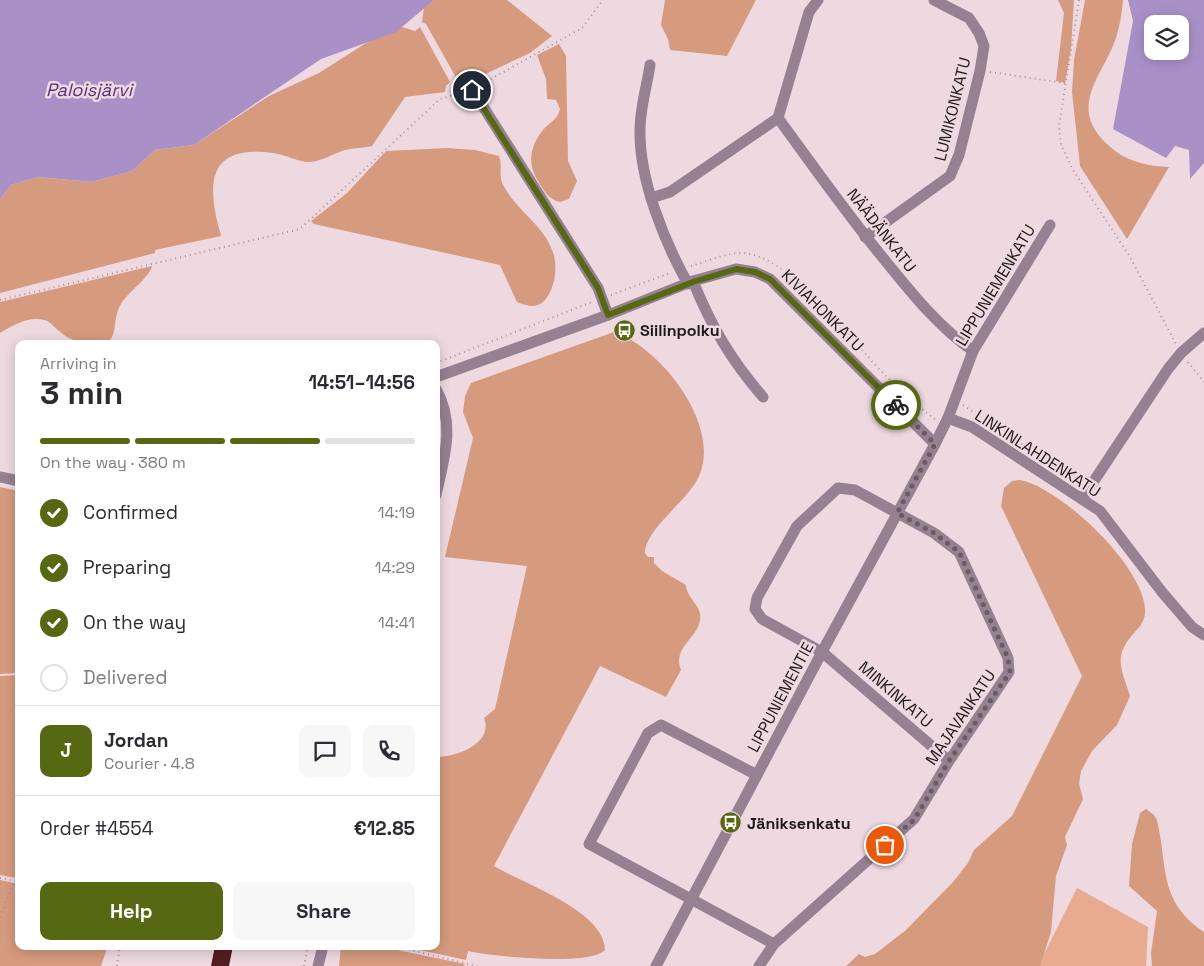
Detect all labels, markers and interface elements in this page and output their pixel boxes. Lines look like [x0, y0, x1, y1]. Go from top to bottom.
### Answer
map controls [1144, 15, 1189, 60]
button: layers [1144, 15, 1189, 60]
street label: LUMIKONKATU [929, 55, 976, 163]
pin [451, 69, 493, 111]
icon: home [458, 76, 486, 104]
water label: Paloisjärvi [46, 78, 135, 101]
street label: NÄÄDÄNKATU [842, 184, 921, 276]
street label: LIPPUNIEMENKATU [951, 221, 1040, 350]
street label: KIVIAHONKATU [777, 265, 868, 356]
bus stop icon: Siilinpolku [612, 318, 636, 342]
place label: Siilinpolku [640, 320, 720, 341]
text: Arriving in [40, 353, 117, 374]
text: 14:51–14:56 [308, 370, 415, 395]
text: 3 min [40, 373, 123, 413]
courier [871, 380, 921, 430]
icon: bike [882, 391, 910, 419]
street label: LINKINLAHDENKATU [971, 405, 1105, 502]
text: On the way · 380 m [40, 452, 186, 473]
icon: check [40, 499, 68, 527]
text: Confirmed [83, 500, 178, 525]
text: 14:19 [378, 502, 415, 523]
icon: check [40, 554, 68, 582]
text: Preparing [83, 555, 171, 580]
text: 14:29 [375, 557, 415, 578]
icon: check [40, 609, 68, 637]
text: On the way [83, 610, 186, 635]
text: 14:41 [378, 612, 415, 633]
street label: LIPPUNIEMENTIE [743, 639, 818, 756]
street label: MINKINKATU [854, 656, 937, 732]
text: Delivered [83, 665, 168, 690]
street label: MAJAVANKATU [921, 666, 1000, 769]
button: chat [299, 725, 351, 777]
button: phone [363, 725, 415, 777]
text: Jordan [104, 728, 169, 753]
text: J [60, 738, 72, 763]
text: Courier · 4.8 [104, 753, 195, 774]
bus stop icon: Jäniksenkatu [719, 811, 743, 835]
place label: Jäniksenkatu [747, 813, 851, 834]
text: Order #4554 [40, 816, 154, 841]
text: €12.85 [354, 816, 415, 841]
pin [864, 824, 906, 866]
icon: bag [871, 831, 899, 859]
button: Help [40, 882, 223, 940]
button: Share [233, 882, 415, 940]

